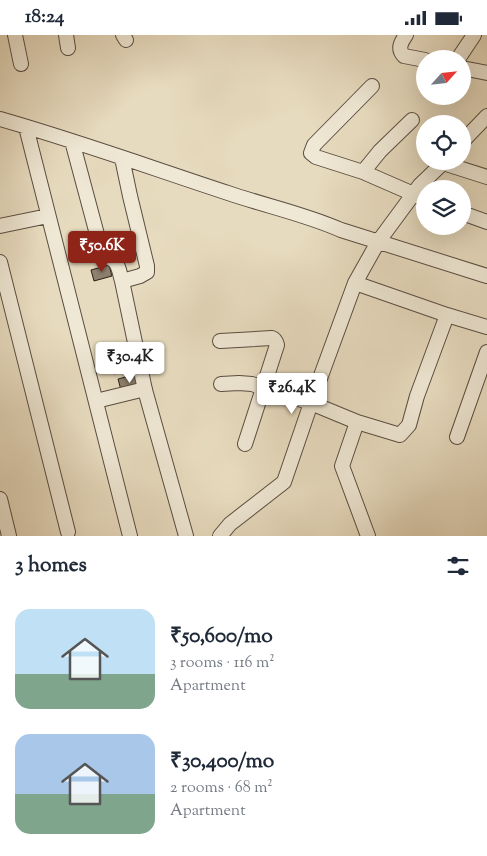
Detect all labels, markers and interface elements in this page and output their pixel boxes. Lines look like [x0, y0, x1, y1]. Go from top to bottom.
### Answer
text: 18:24 [25, 4, 64, 31]
north arrow [416, 50, 471, 105]
map controls [416, 50, 471, 235]
button: locate [416, 115, 471, 170]
button: layers [416, 180, 471, 235]
pin: ₹50.6K [61, 231, 143, 273]
text: ₹50.6K [79, 235, 125, 258]
pin: ₹30.4K [89, 341, 171, 384]
text: ₹30.4K [106, 346, 154, 369]
pin: ₹26.4K [251, 373, 333, 415]
text: ₹26.4K [268, 377, 316, 400]
text: 3 homes [15, 551, 87, 581]
icon: filters [444, 552, 472, 580]
text: ₹50,600/mo [170, 622, 273, 652]
icon: home [55, 629, 115, 689]
text: 3 rooms · 116 m² [170, 652, 275, 675]
text: Apartment [170, 675, 246, 698]
text: ₹30,400/mo [170, 747, 274, 777]
icon: home [55, 754, 115, 814]
text: 2 rooms · 68 m² [170, 777, 273, 800]
text: Apartment [170, 800, 246, 823]

